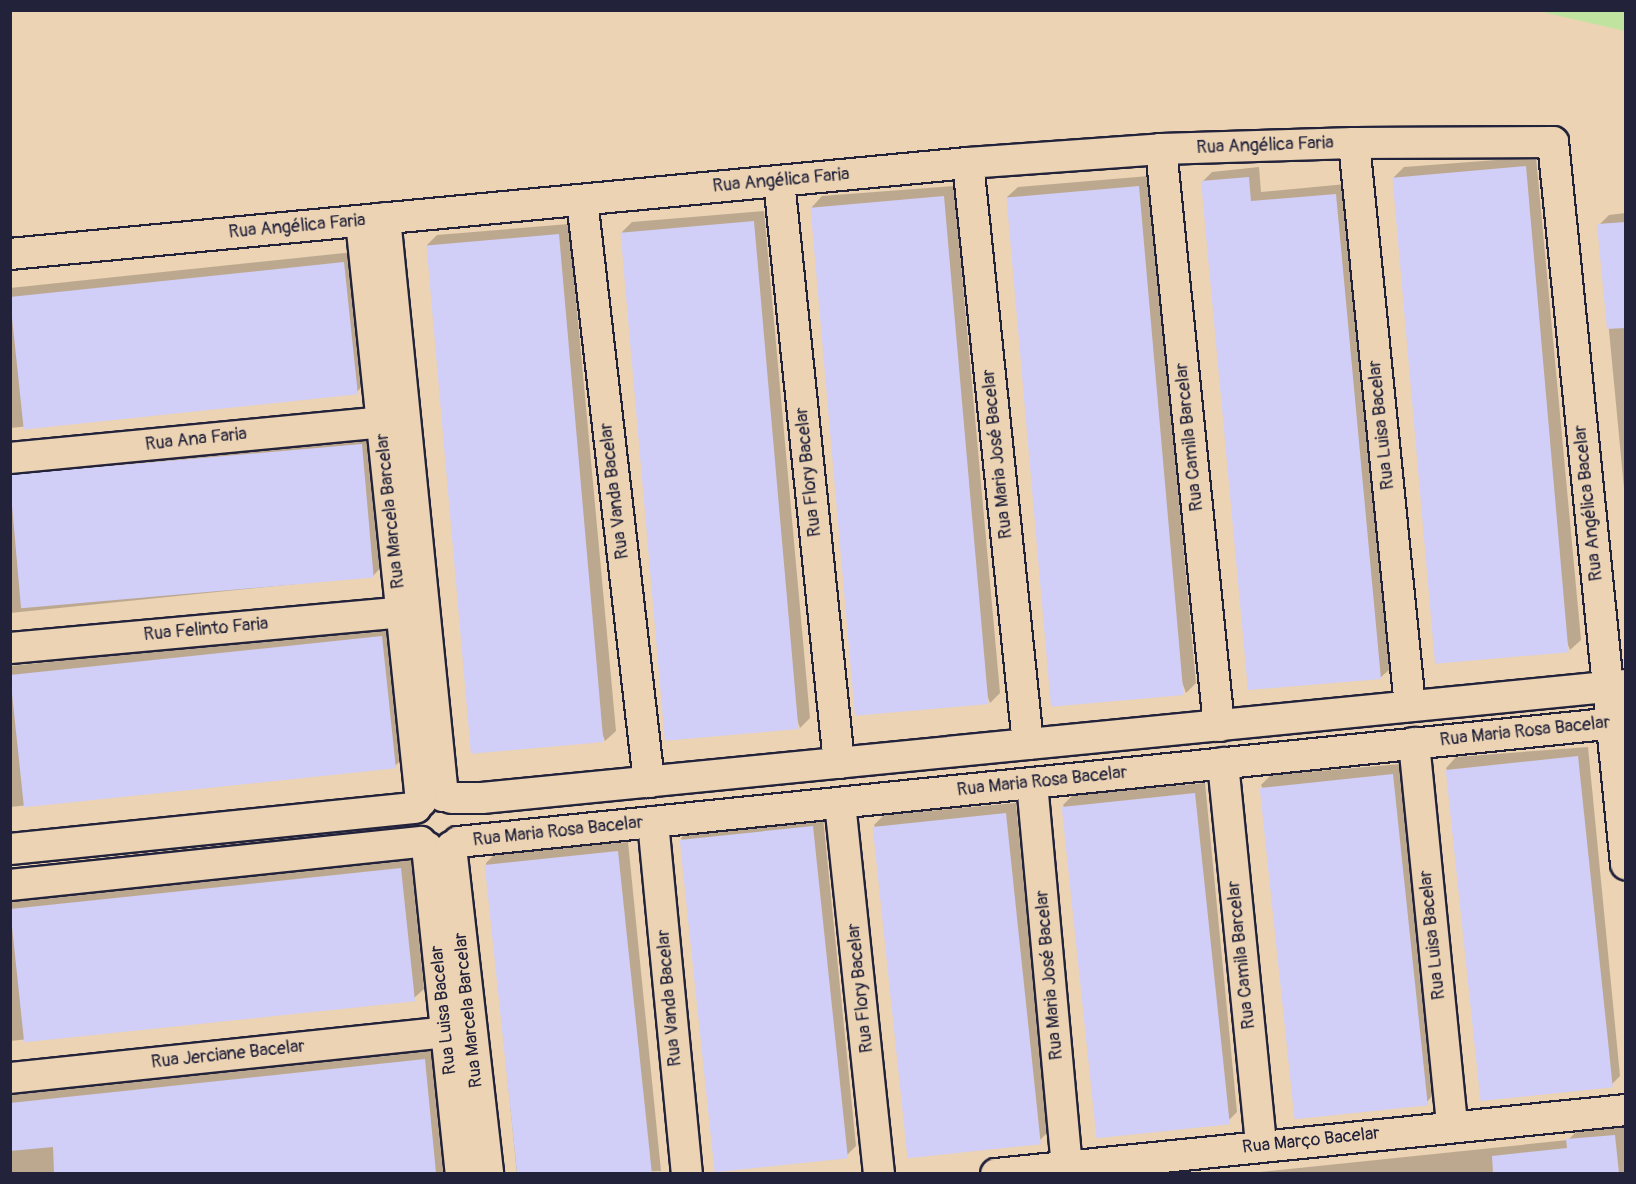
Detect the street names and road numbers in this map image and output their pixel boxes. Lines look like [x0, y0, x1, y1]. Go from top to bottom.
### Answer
street label: Rua Angélica Faria [1196, 133, 1334, 159]
street label: Rua Angélica Faria [712, 164, 850, 198]
street label: Rua Angélica Faria [228, 210, 366, 244]
street label: Rua Luisa Bacelar [1364, 359, 1400, 491]
street label: Rua Camila Barcelar [1171, 362, 1209, 512]
street label: Rua Maria José Bacelar [978, 368, 1018, 540]
street label: Rua Flory Bacelar [791, 406, 827, 538]
street label: Rua Vanda Bacelar [596, 422, 634, 560]
street label: Rua Ana Faria [144, 424, 248, 456]
street label: Rua Angélica Bacelar [1570, 424, 1608, 582]
street label: Rua Marcela Barcelar [372, 432, 410, 590]
street label: Rua Felinto Faria [143, 614, 269, 646]
street label: Rua Maria Rosa Bacelar [1439, 712, 1611, 752]
street label: Rua Maria Rosa Bacelar [956, 762, 1128, 802]
street label: Rua Maria Rosa Bacelar [472, 812, 644, 852]
street label: Rua Luisa Bacelar [1415, 869, 1451, 1001]
street label: Rua Camila Barcelar [1223, 880, 1261, 1030]
street label: Rua Maria José Bacelar [1032, 889, 1068, 1061]
street label: Rua Flory Bacelar [843, 922, 879, 1054]
street label: Rua Vanda Bacelar [653, 929, 687, 1067]
street label: Rua Marcela Barcelar [450, 931, 488, 1089]
street label: Rua Luisa Bacelar [426, 944, 462, 1076]
street label: Rua Jerciane Bacelar [150, 1036, 306, 1074]
street label: Rua Março Bacelar [1241, 1123, 1381, 1159]

